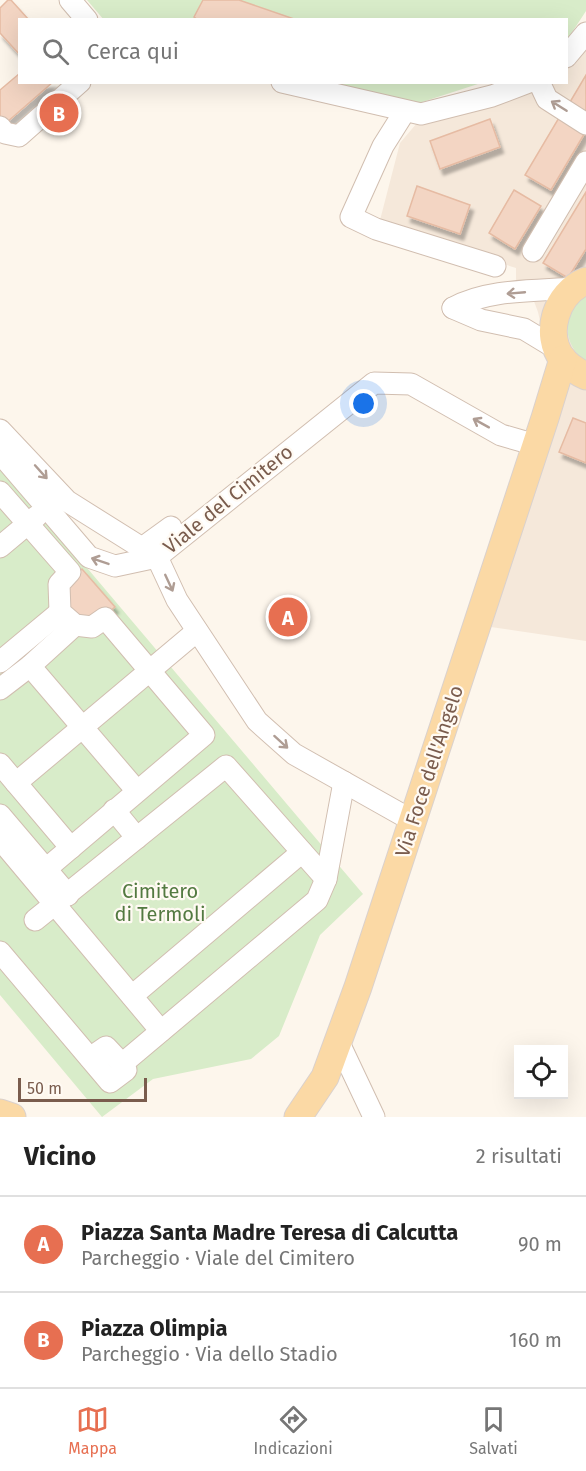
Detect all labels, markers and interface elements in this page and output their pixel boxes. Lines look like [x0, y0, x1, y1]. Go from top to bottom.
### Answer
search box [18, 18, 568, 84]
icon: search [39, 35, 72, 68]
text: Cerca qui [87, 38, 179, 65]
pin: B [40, 90, 78, 136]
one-way arrow [551, 100, 568, 112]
one-way arrow [506, 288, 526, 299]
your location [349, 389, 378, 418]
one-way arrow [473, 417, 490, 429]
street label: Viale del Cimitero [158, 439, 298, 559]
one-way arrow [33, 465, 48, 480]
one-way arrow [91, 554, 110, 565]
one-way arrow [163, 574, 175, 592]
pin: A [268, 594, 308, 640]
street label: Via Foce dell'Angelo [390, 682, 468, 860]
one-way arrow [273, 735, 288, 749]
park label: Cimitero di Termoli [114, 879, 206, 926]
map controls [514, 1045, 568, 1099]
button: locate [514, 1045, 568, 1099]
scale bar [18, 1075, 147, 1102]
text: 50 m [27, 1079, 62, 1098]
text: Vicino [24, 1141, 96, 1172]
text: 2 risultati [476, 1144, 562, 1168]
text: Piazza Santa Madre Teresa di Calcutta [81, 1219, 458, 1246]
text: A [38, 1232, 49, 1256]
text: 90 m [518, 1232, 562, 1256]
text: Parcheggio · Viale del Cimitero [81, 1246, 355, 1270]
text: Piazza Olimpia [81, 1315, 228, 1342]
text: B [37, 1328, 50, 1352]
text: 160 m [509, 1328, 562, 1352]
text: Parcheggio · Via dello Stadio [81, 1342, 338, 1366]
tab: Mappa [68, 1403, 117, 1458]
tab: Indicazioni [254, 1403, 333, 1458]
tab: Salvati [469, 1403, 518, 1458]

